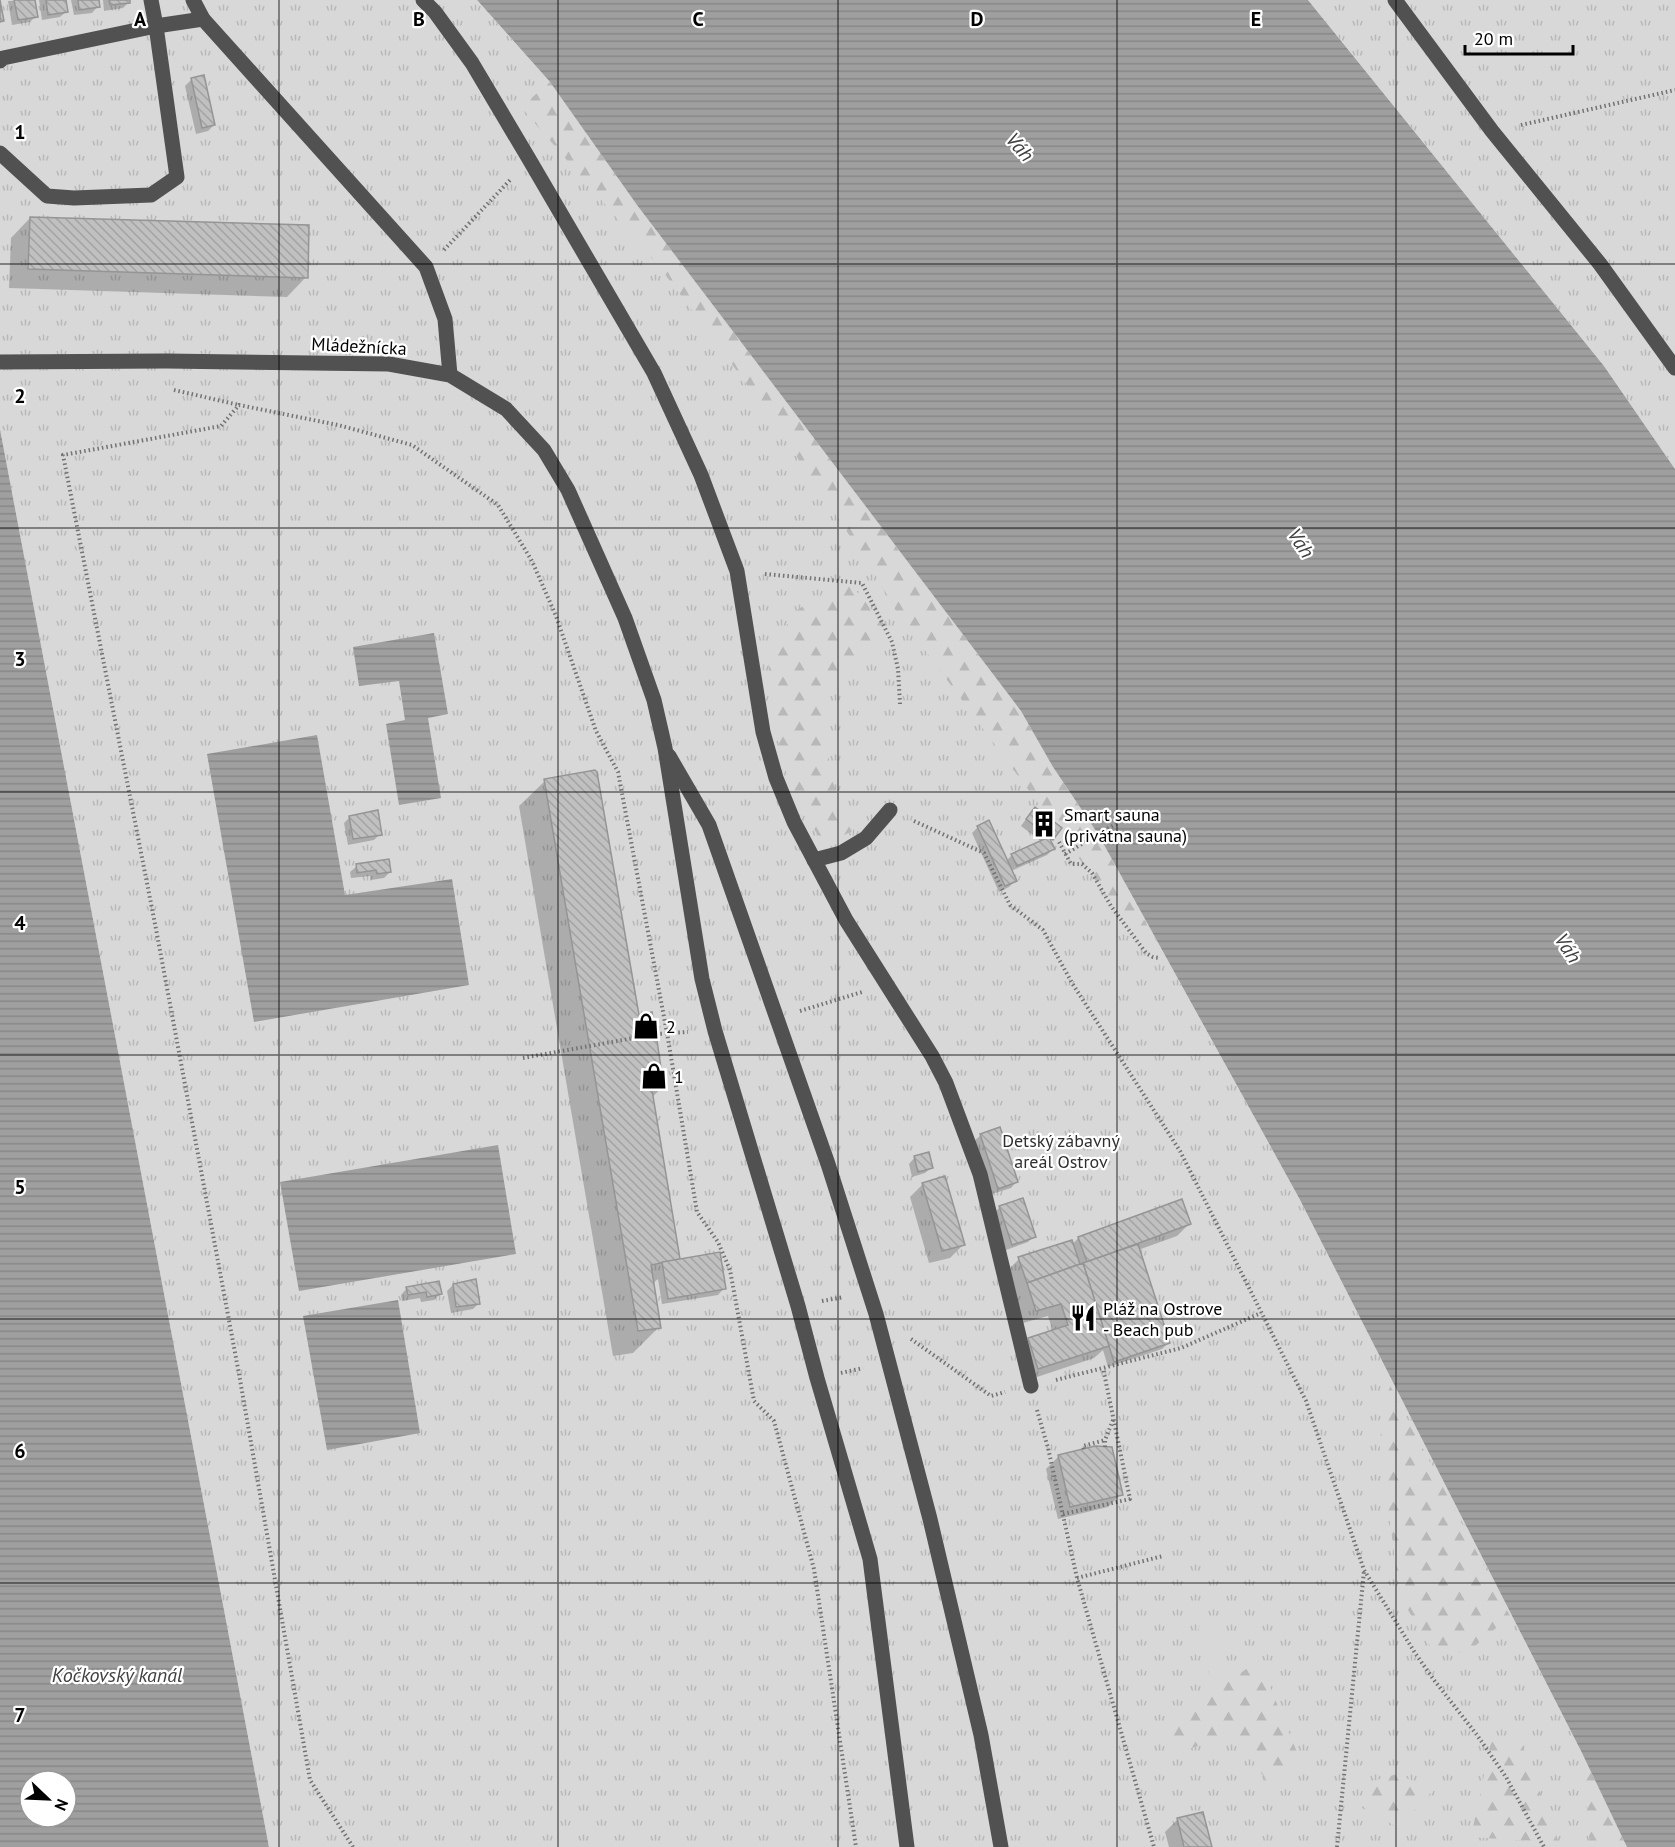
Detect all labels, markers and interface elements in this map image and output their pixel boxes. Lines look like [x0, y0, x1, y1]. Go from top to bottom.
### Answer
text: A [134, 6, 147, 32]
text: B [413, 6, 425, 32]
text: C [692, 6, 704, 32]
text: D [971, 6, 984, 32]
text: E [1251, 6, 1261, 32]
scale bar [1465, 18, 1573, 56]
text: 20 m [1474, 27, 1513, 50]
text: 1 [14, 119, 26, 145]
water label: Váh [1000, 127, 1040, 167]
street label: Mládežnícka [311, 332, 407, 360]
text: 2 [14, 383, 26, 409]
water label: Váh [1282, 523, 1320, 563]
text: 3 [14, 646, 26, 672]
place label: Smart sauna (privátna sauna) [1064, 803, 1187, 847]
building icon: Smart sauna (privátna sauna) [1029, 809, 1059, 839]
text: 4 [14, 910, 26, 936]
water label: Váh [1549, 928, 1587, 968]
shop icon: 2 [631, 1011, 661, 1041]
place label: 2 [666, 1015, 676, 1038]
shop icon: 1 [639, 1061, 669, 1091]
place label: 1 [674, 1065, 684, 1088]
park label: Detský zábavný areál Ostrov [1002, 1129, 1120, 1173]
text: 5 [14, 1174, 26, 1200]
place label: Pláž na Ostrove - Beach pub [1103, 1297, 1222, 1341]
restaurant icon: Pláž na Ostrove - Beach pub [1068, 1303, 1098, 1333]
text: 6 [14, 1438, 26, 1464]
water label: Kočkovský kanál [52, 1662, 183, 1688]
text: 7 [14, 1702, 26, 1728]
north arrow [18, 1769, 78, 1829]
text: N [51, 1796, 73, 1814]

